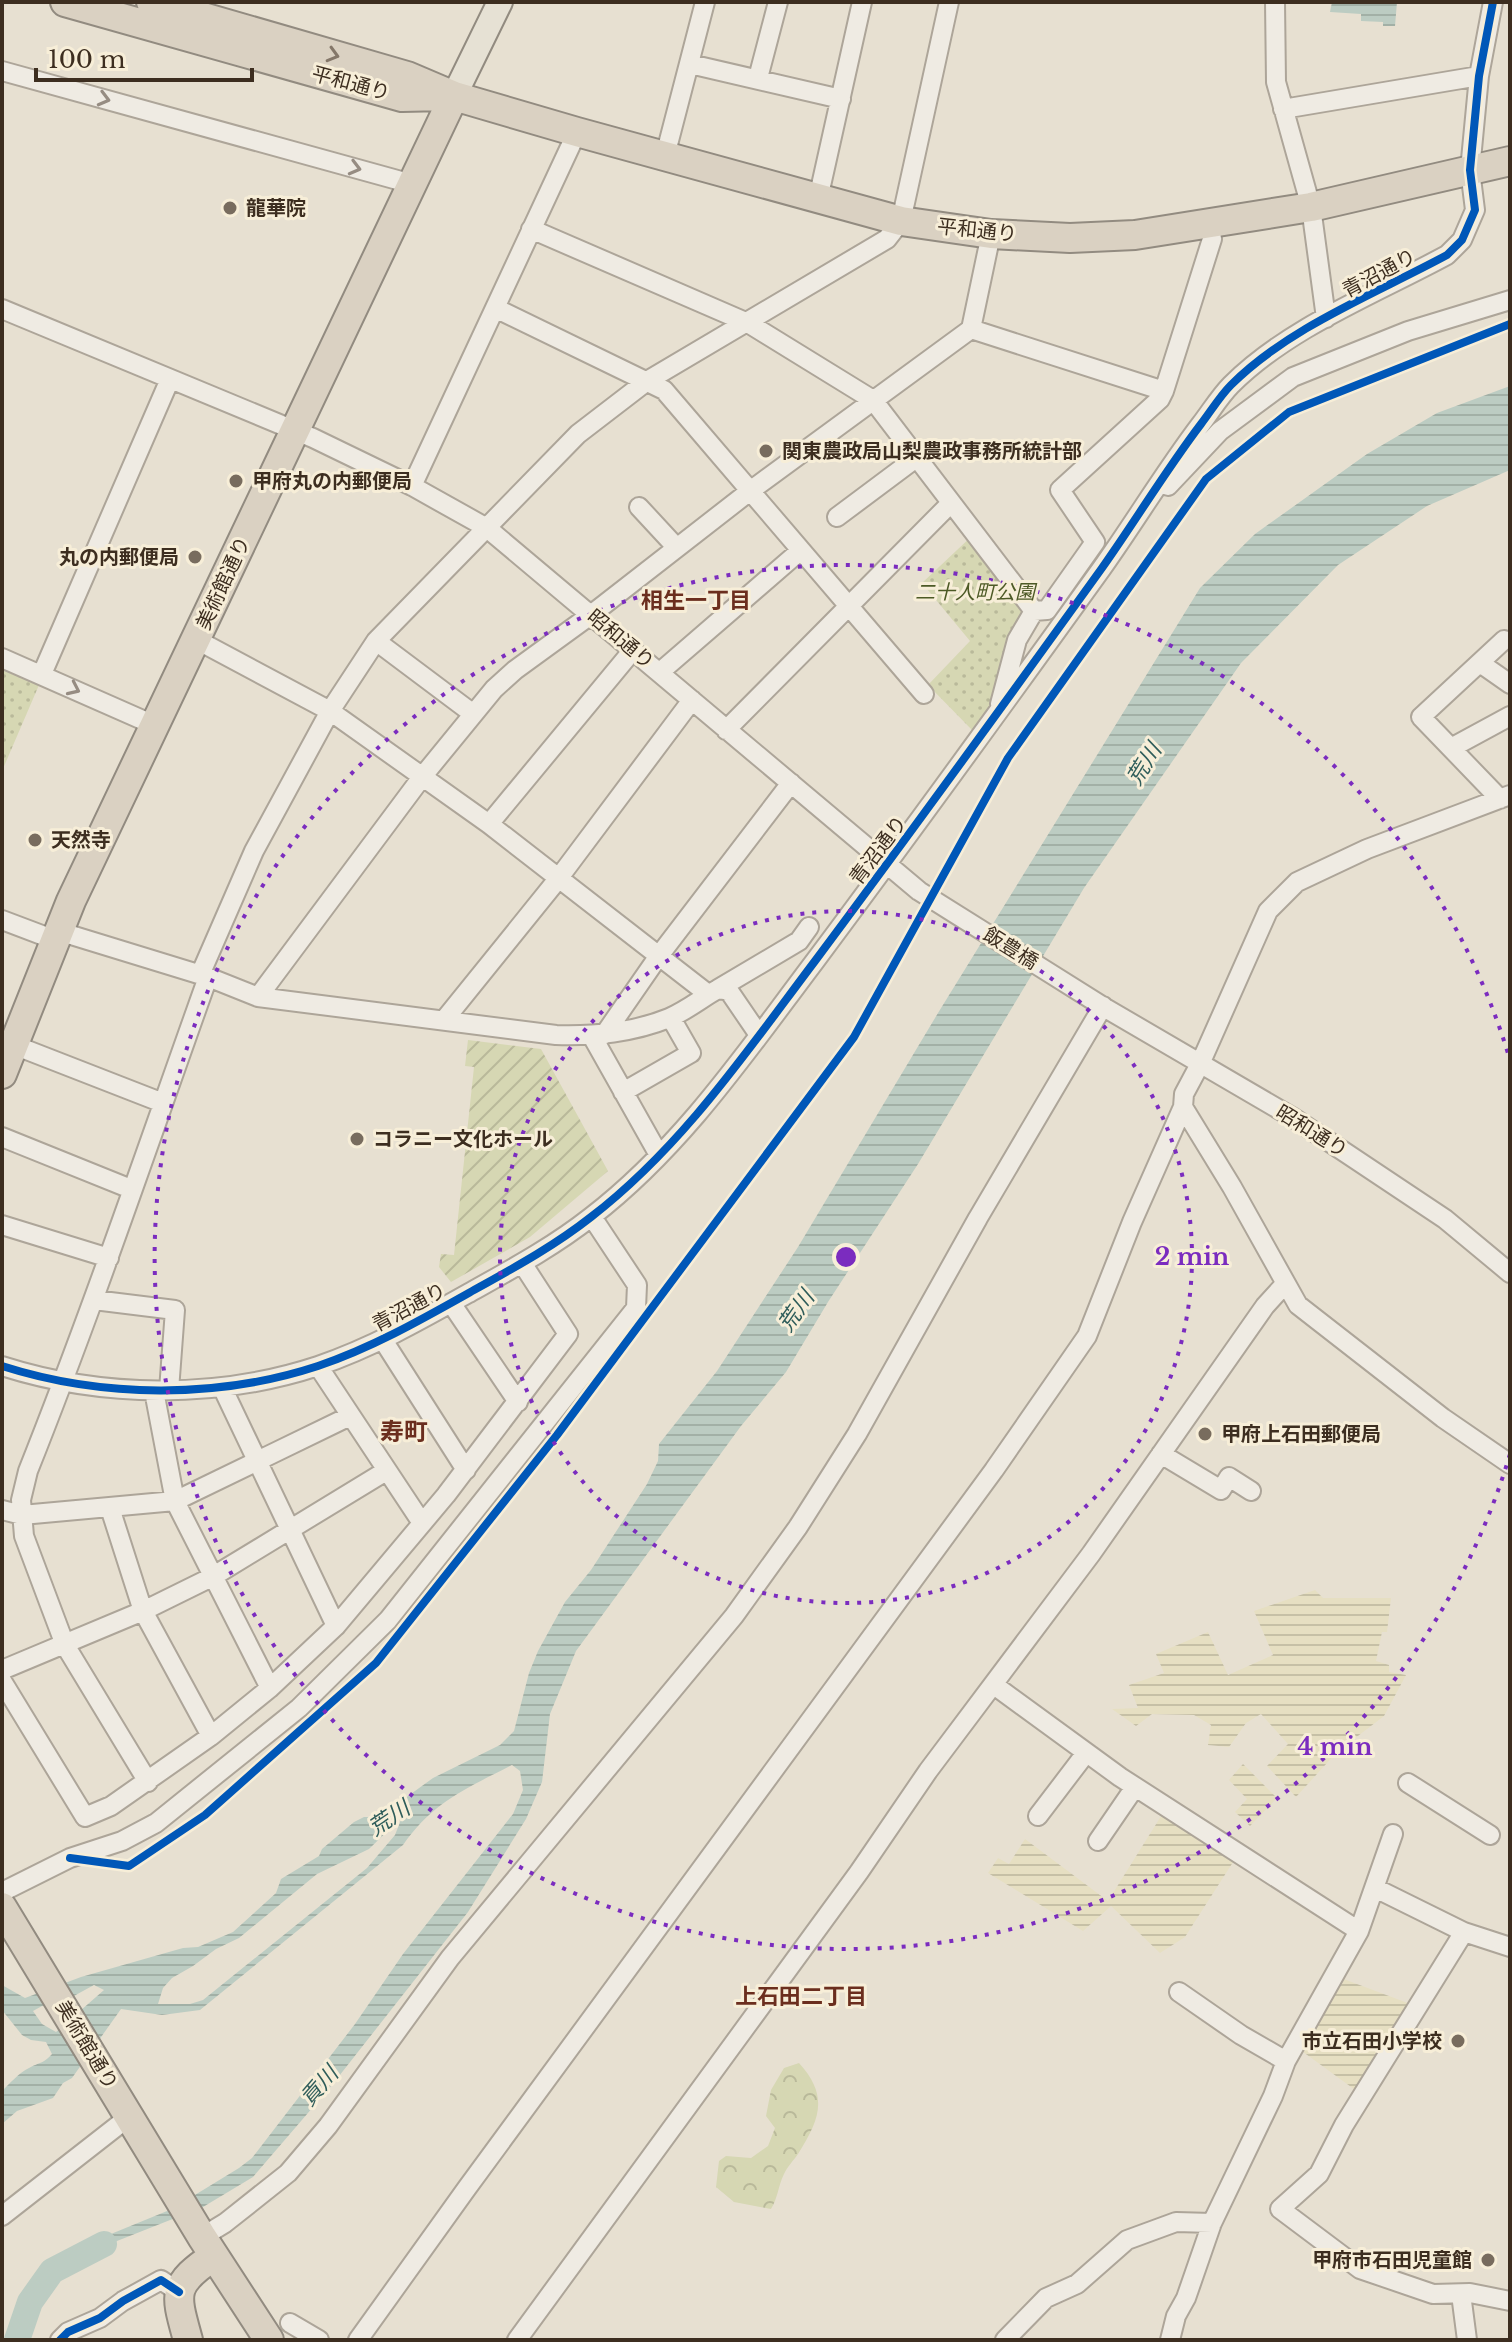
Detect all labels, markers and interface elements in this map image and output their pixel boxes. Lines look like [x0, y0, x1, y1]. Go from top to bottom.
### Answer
scale bar [36, 32, 252, 82]
text: 100 m [48, 45, 126, 74]
one-way arrow [326, 45, 340, 62]
street label: 平和通り [309, 61, 393, 105]
one-way arrow [97, 89, 111, 106]
one-way arrow [347, 158, 361, 175]
place label: 龍華院 [246, 196, 306, 220]
marker: 龍華院 [221, 199, 239, 217]
street label: 平和通り [936, 214, 1018, 246]
street label: 青沼通り [1338, 244, 1420, 302]
place label: 関東農政局山梨農政事務所統計部 [782, 439, 1082, 463]
marker: 関東農政局山梨農政事務所統計部 [757, 442, 775, 460]
place label: 甲府丸の内郵便局 [252, 469, 412, 493]
marker: 甲府丸の内郵便局 [227, 472, 245, 490]
street label: 美術館通り [191, 533, 255, 633]
place label: 丸の内郵便局 [59, 545, 179, 569]
marker: 丸の内郵便局 [186, 548, 204, 566]
park label: 二十人町公園 [915, 580, 1038, 604]
district label: 相生一丁目 [641, 587, 751, 614]
street label: 昭和通り [583, 604, 659, 674]
one-way arrow [65, 679, 80, 695]
water label: 荒川 [1121, 736, 1168, 790]
street label: 青沼通り [844, 811, 912, 889]
place label: 天然寺 [51, 828, 111, 852]
marker: 天然寺 [26, 831, 44, 849]
street label: 飯豊橋 [979, 922, 1043, 974]
street label: 昭和通り [1272, 1100, 1352, 1162]
place label: コラニー文化ホール [373, 1127, 553, 1151]
marker: コラニー文化ホール [348, 1130, 366, 1148]
text: 2 min [1155, 1242, 1230, 1271]
centre of rings [832, 1243, 860, 1271]
street label: 青沼通り [368, 1278, 450, 1336]
water label: 荒川 [772, 1284, 821, 1337]
district label: 寿町 [380, 1417, 428, 1446]
place label: 甲府上石田郵便局 [1221, 1422, 1381, 1446]
marker: 甲府上石田郵便局 [1196, 1425, 1214, 1443]
text: 4 min [1298, 1732, 1373, 1761]
water label: 荒川 [363, 1793, 416, 1841]
district label: 上石田二丁目 [735, 1983, 867, 2010]
street label: 美術館通り [51, 1996, 123, 2094]
place label: 市立石田小学校 [1302, 2029, 1442, 2053]
marker: 市立石田小学校 [1449, 2032, 1467, 2050]
water label: 貢川 [294, 2059, 345, 2111]
place label: 甲府市石田児童館 [1312, 2248, 1472, 2272]
marker: 甲府市石田児童館 [1479, 2251, 1497, 2269]

